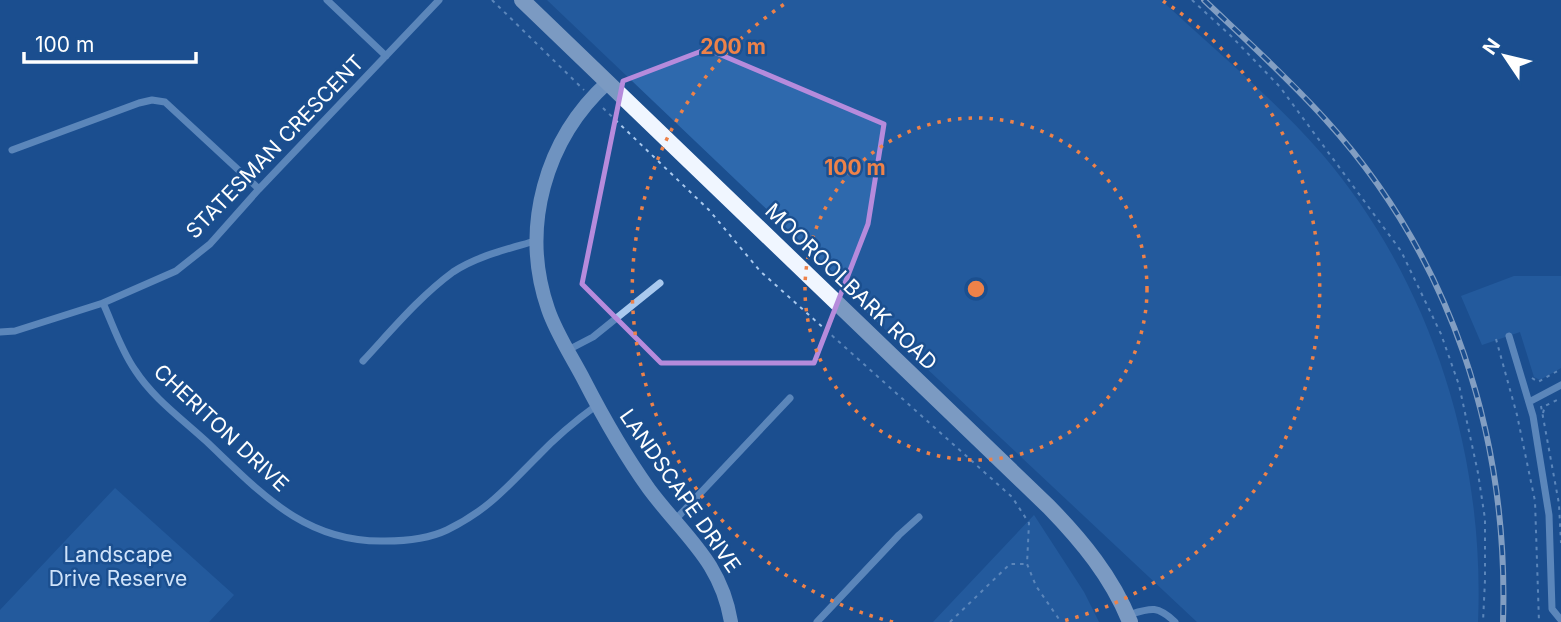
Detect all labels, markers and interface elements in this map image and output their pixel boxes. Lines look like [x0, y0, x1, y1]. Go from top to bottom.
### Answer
scale bar [24, 21, 196, 65]
north arrow [1470, 21, 1540, 91]
text: 100 m [35, 32, 94, 57]
text: 200 m [700, 34, 766, 59]
text: N [1478, 34, 1505, 59]
street label: STATESMAN CRESCENT [181, 50, 369, 243]
text: 100 m [824, 155, 886, 180]
street label: MOOROOLBARK ROAD [760, 198, 942, 375]
centre of rings [964, 277, 988, 301]
street label: CHERITON DRIVE [149, 359, 294, 496]
street label: LANDSCAPE DRIVE [615, 404, 746, 577]
park label: Landscape Drive Reserve [49, 542, 187, 591]

